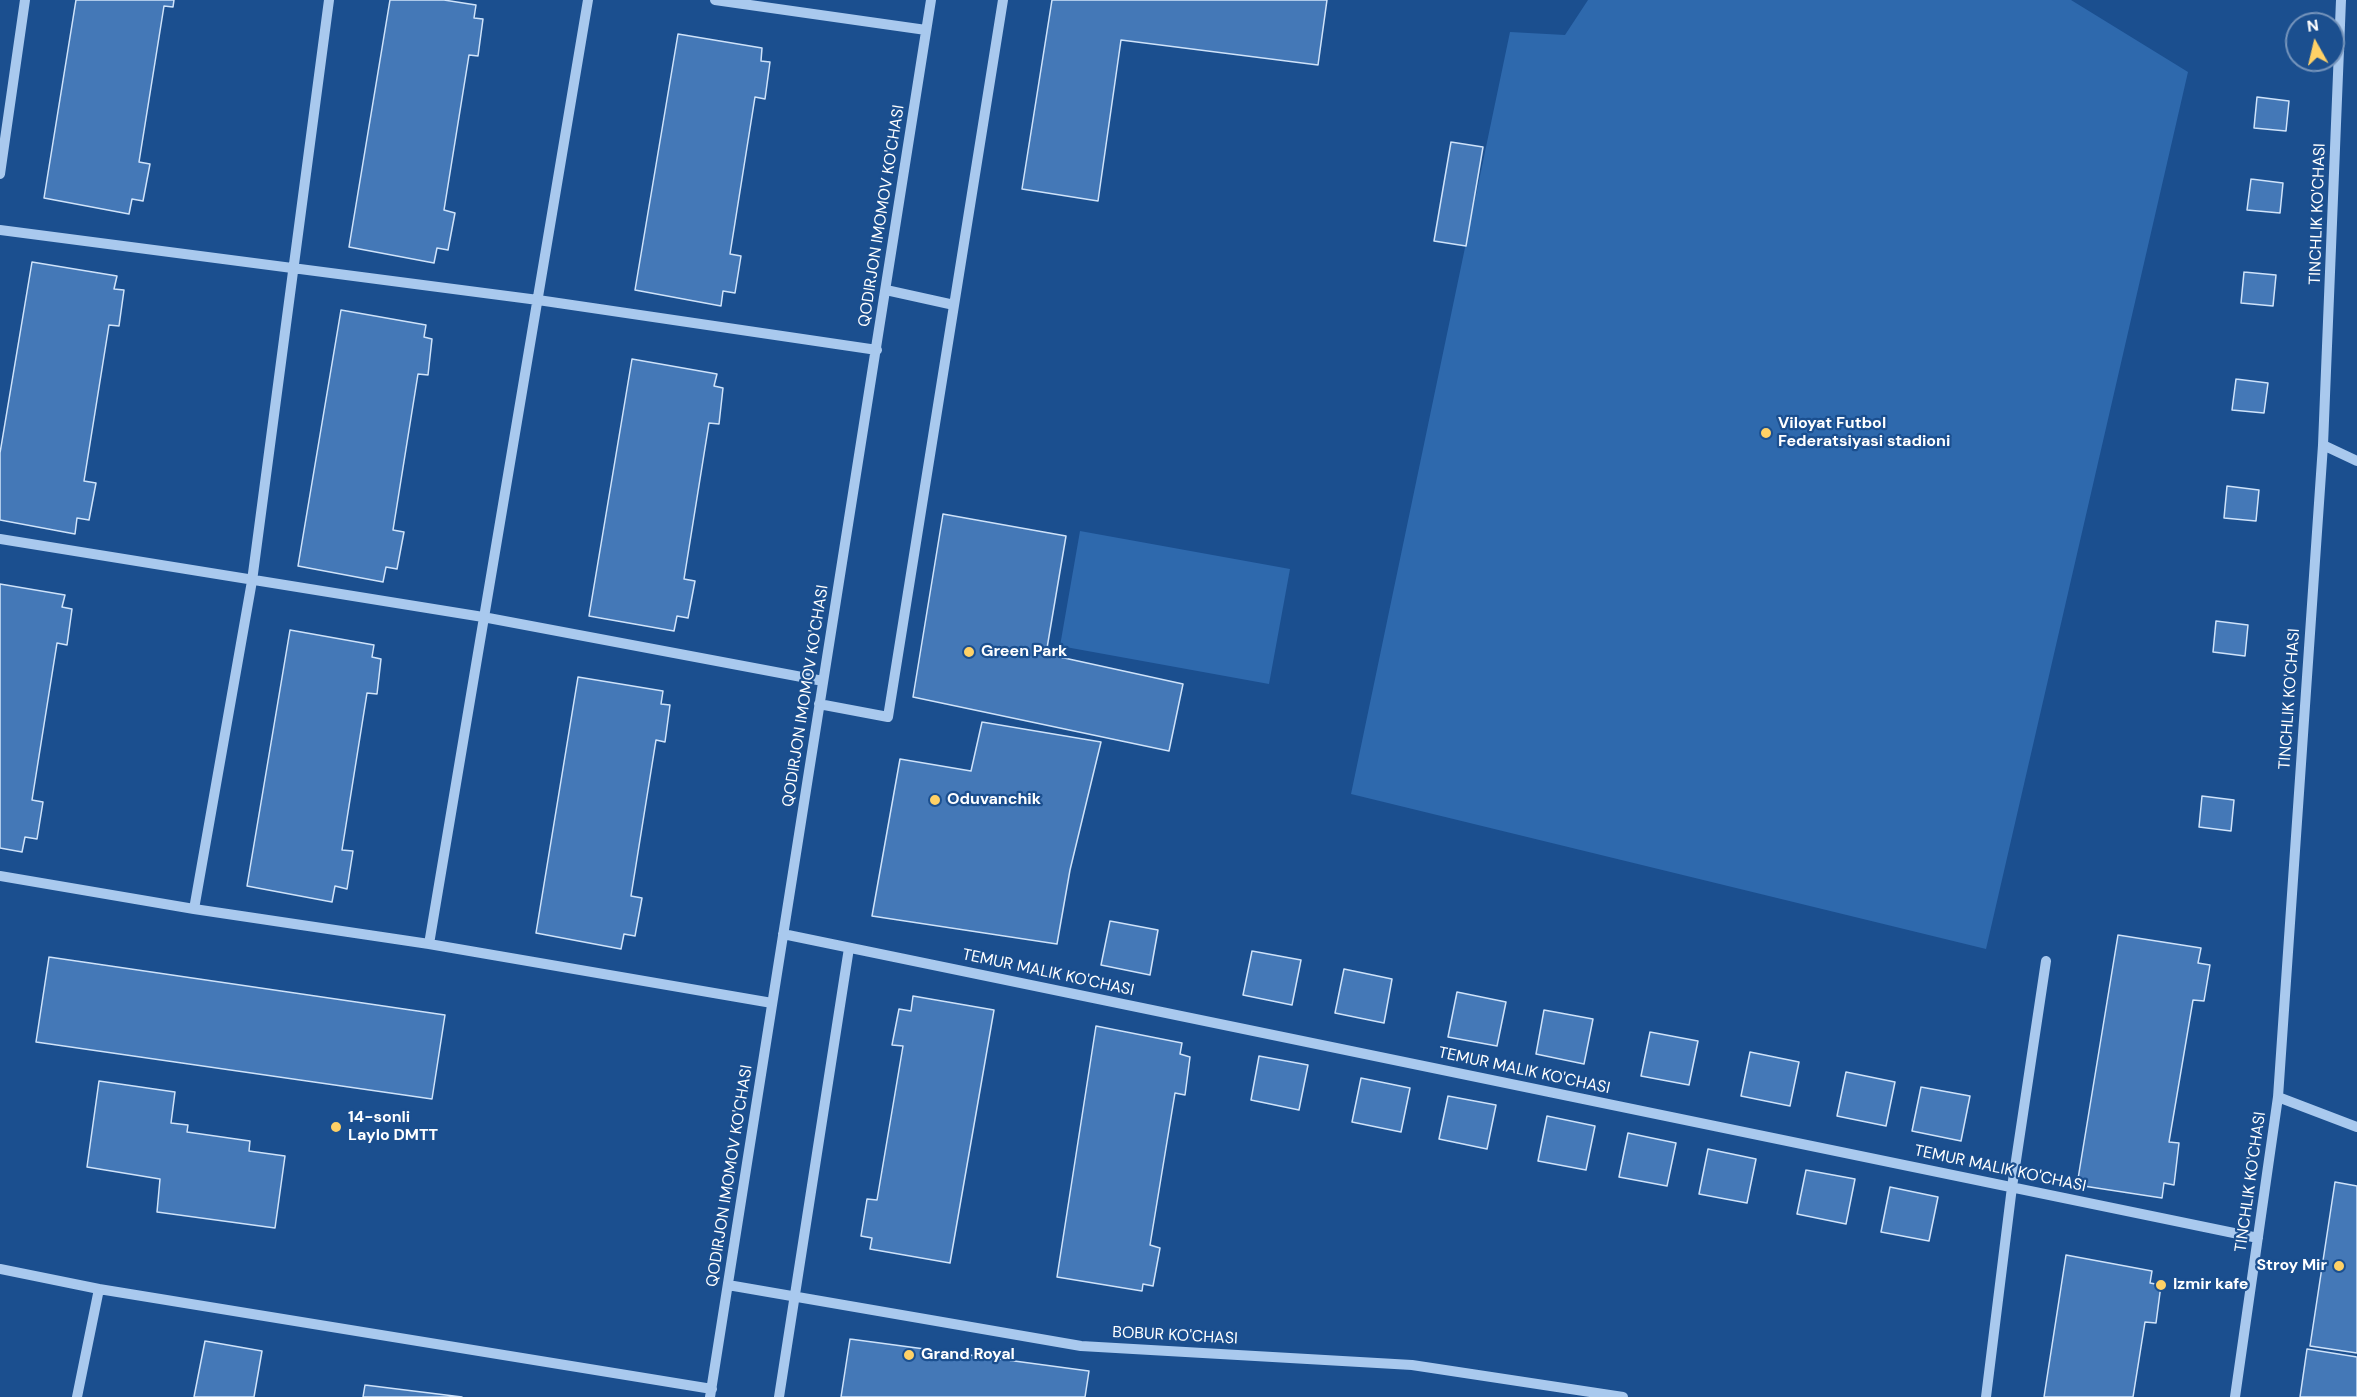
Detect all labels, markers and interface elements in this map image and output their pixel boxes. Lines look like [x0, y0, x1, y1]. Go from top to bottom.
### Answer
north arrow [2285, 12, 2345, 72]
text: N [2305, 14, 2320, 37]
street label: QODIRJON IMOMOV KO'CHASI [855, 104, 909, 328]
street label: TINCHLIK KO'CHASI [2306, 143, 2330, 285]
place label: Viloyat Futbol Federatsiyasi stadioni [1778, 414, 1950, 452]
marker: Viloyat Futbol Federatsiyasi stadioni [1759, 426, 1773, 440]
street label: QODIRJON IMOMOV KO'CHASI [779, 584, 833, 808]
street label: TINCHLIK KO'CHASI [2275, 628, 2305, 770]
place label: Green Park [981, 642, 1067, 662]
marker: Green Park [962, 645, 976, 659]
place label: Oduvanchik [947, 790, 1041, 810]
marker: Oduvanchik [928, 793, 942, 807]
street label: TEMUR MALIK KO'CHASI [960, 945, 1136, 1001]
street label: TEMUR MALIK KO'CHASI [1436, 1043, 1612, 1099]
street label: QODIRJON IMOMOV KO'CHASI [703, 1064, 757, 1288]
place label: 14-sonli Laylo DMTT [348, 1108, 438, 1146]
street label: TINCHLIK KO'CHASI [2232, 1111, 2270, 1253]
marker: 14-sonli Laylo DMTT [329, 1120, 343, 1134]
street label: TEMUR MALIK KO'CHASI [1912, 1141, 2088, 1197]
place label: Stroy Mir [2256, 1256, 2327, 1276]
marker: Stroy Mir [2332, 1259, 2346, 1273]
place label: Izmir kafe [2173, 1275, 2249, 1295]
marker: Izmir kafe [2154, 1278, 2168, 1292]
street label: BOBUR KO'CHASI [1112, 1323, 1238, 1349]
place label: Grand Royal [921, 1345, 1015, 1365]
marker: Grand Royal [902, 1348, 916, 1362]

